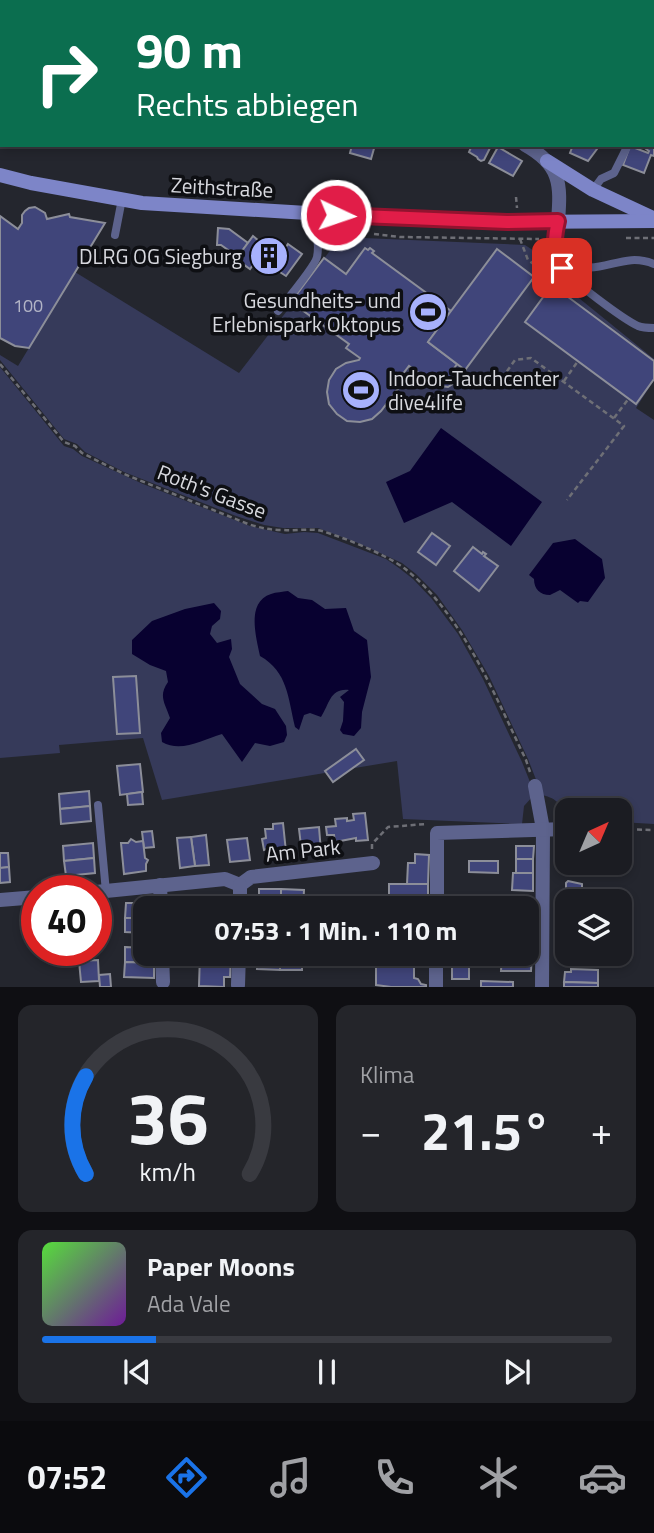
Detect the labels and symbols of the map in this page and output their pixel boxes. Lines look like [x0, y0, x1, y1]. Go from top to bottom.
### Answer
street label: Zeithstraße [170, 168, 274, 206]
position arrow [299, 178, 373, 252]
building icon: DLRG OG Siegburg [248, 235, 290, 277]
pin [532, 238, 592, 298]
place label: DLRG OG Siegburg [79, 240, 242, 272]
place label: Gesundheits- und Erlebnispark Oktopus [212, 284, 401, 340]
sports icon: Gesundheits- und Erlebnispark Oktopus [407, 291, 449, 333]
house number: 100 [13, 292, 43, 319]
place label: Indoor-Tauchcenter dive4life [388, 362, 559, 418]
sports icon: Indoor-Tauchcenter dive4life [340, 369, 382, 411]
street label: Roth's Gasse [153, 456, 271, 526]
north arrow [555, 798, 632, 875]
street label: Am Park [264, 830, 342, 870]
speed limit sign: 40 [21, 875, 112, 966]

